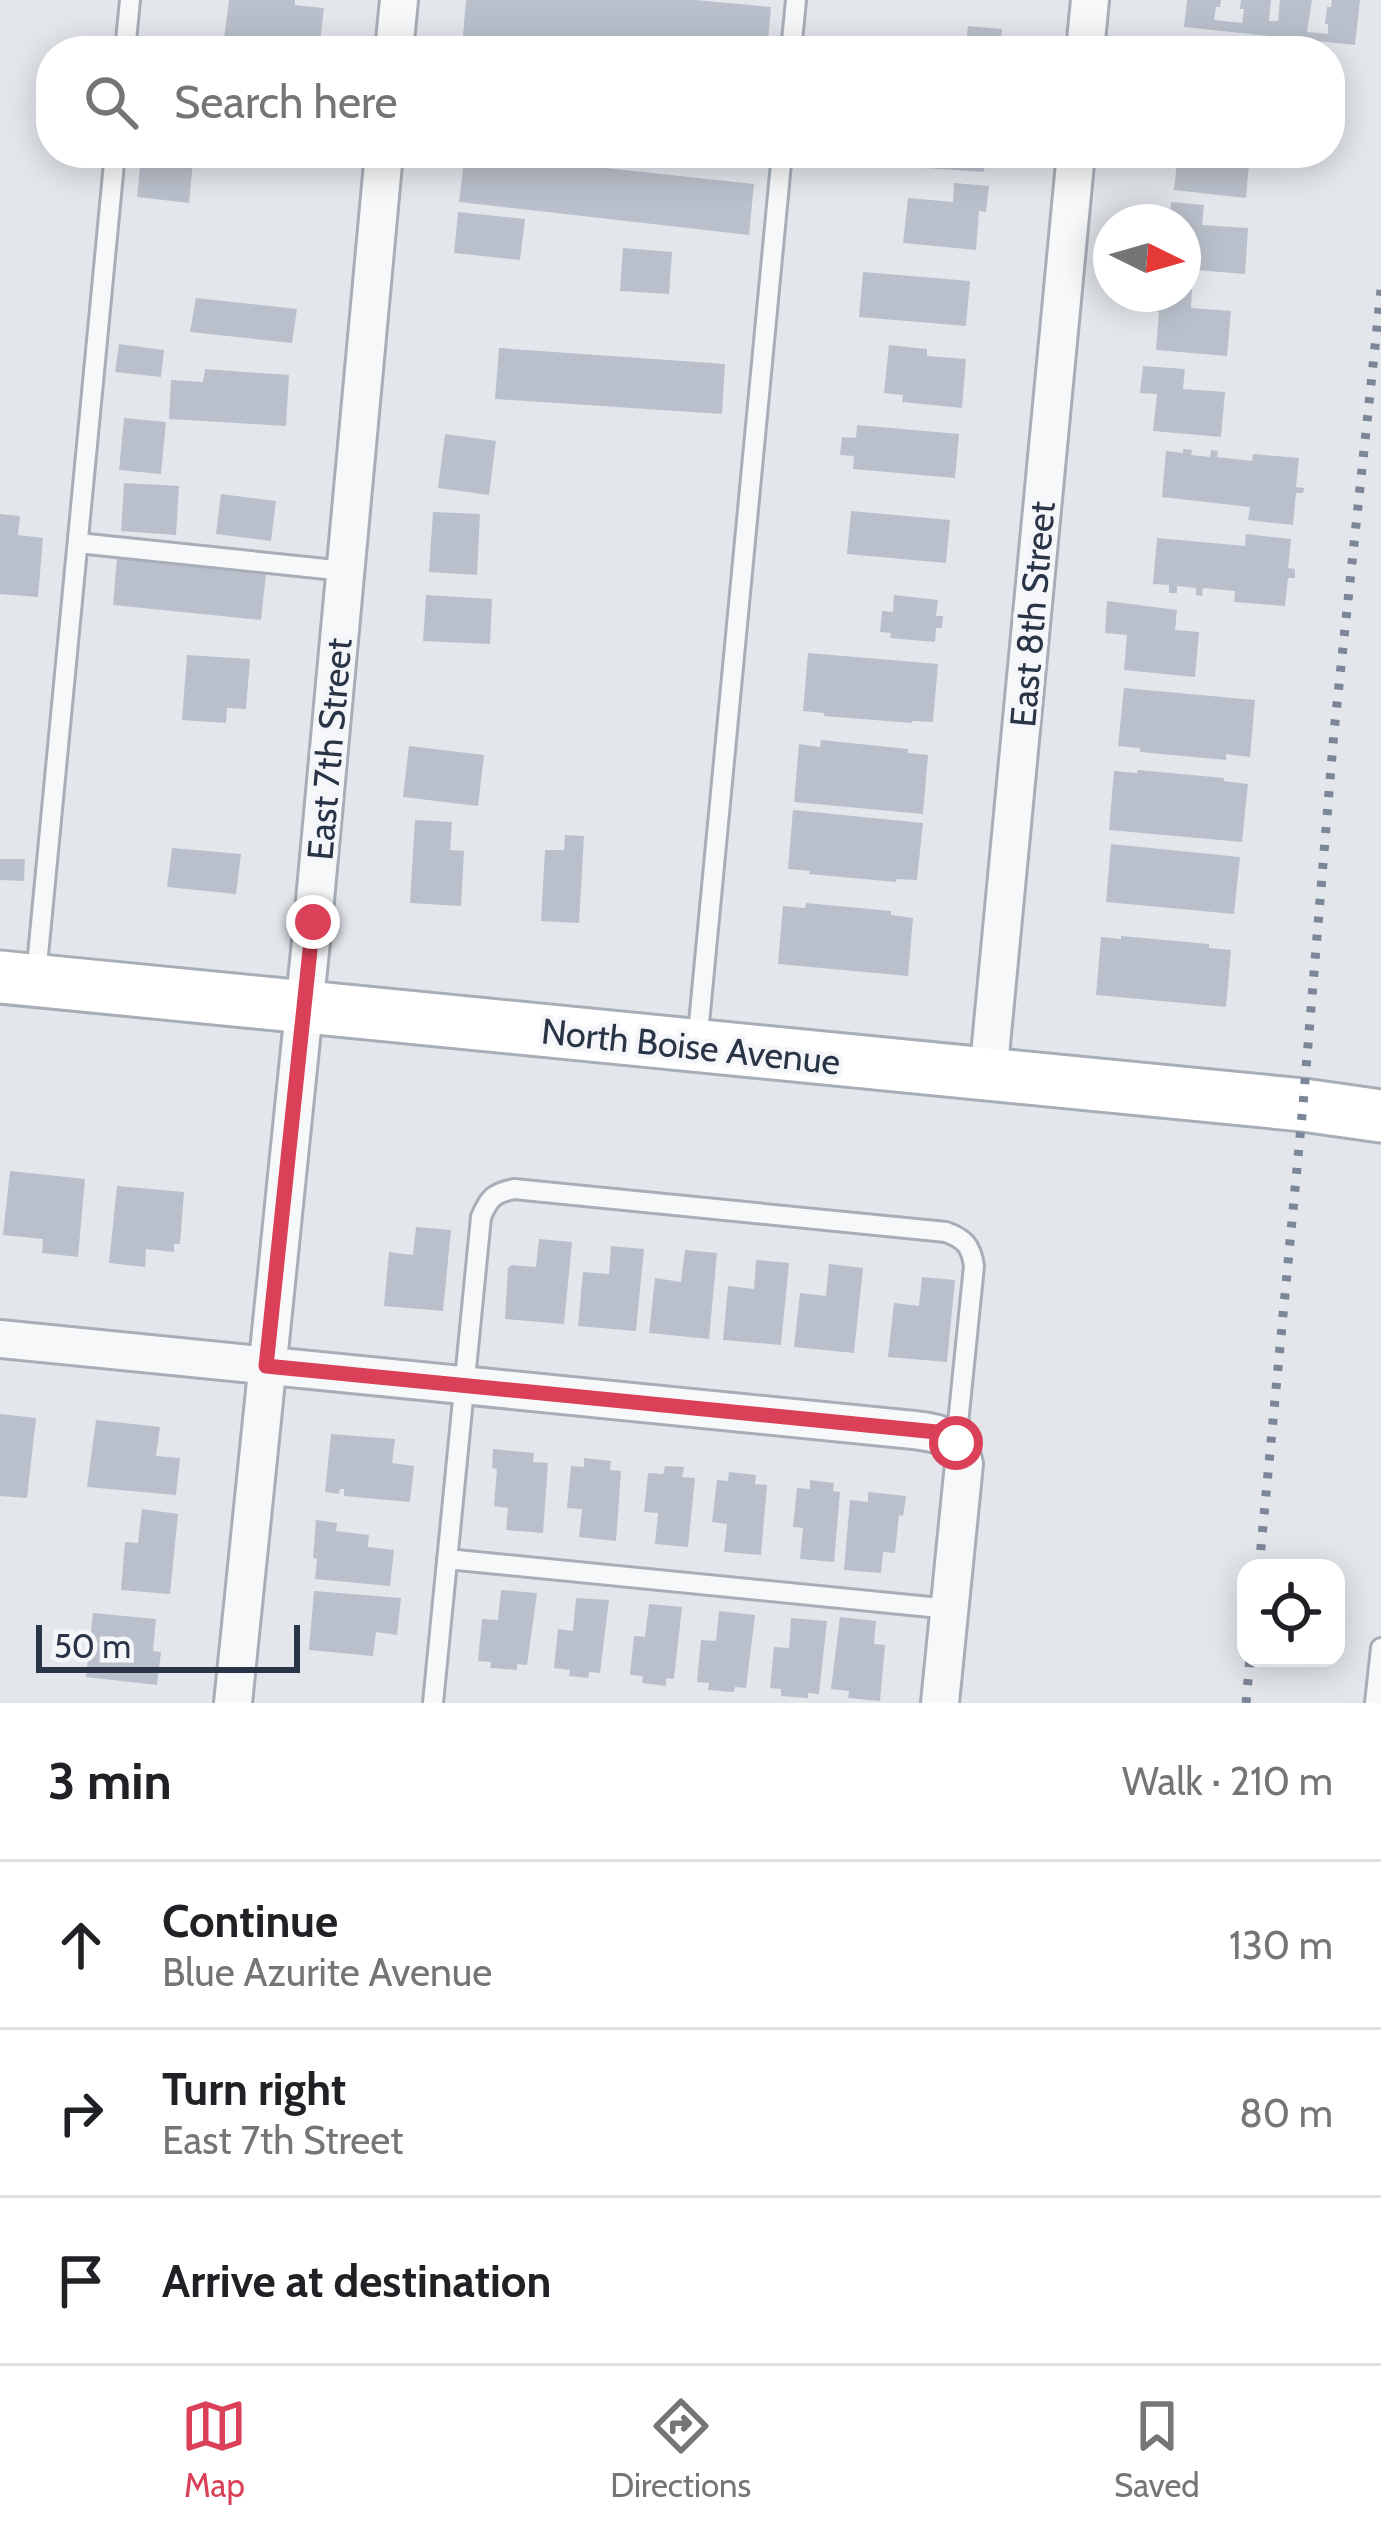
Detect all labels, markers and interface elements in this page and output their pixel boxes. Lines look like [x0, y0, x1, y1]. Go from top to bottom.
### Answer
search box [36, 36, 1345, 168]
icon: search [78, 69, 144, 135]
text: Search here [174, 75, 398, 129]
north arrow [1093, 204, 1201, 312]
street label: East 8th Street [1000, 499, 1064, 729]
street label: East 7th Street [297, 636, 361, 862]
route end [286, 895, 340, 949]
street label: North Boise Avenue [539, 1008, 843, 1084]
route start [929, 1416, 983, 1470]
map controls [1237, 1559, 1345, 1667]
button: locate [1237, 1559, 1345, 1667]
scale bar [36, 1619, 300, 1672]
text: 50 m [54, 1626, 131, 1666]
text: 3 min [48, 1750, 172, 1812]
text: Walk · 210 m [1122, 1757, 1333, 1805]
text: Continue [162, 1894, 338, 1948]
icon: ahead [48, 1912, 114, 1978]
text: 130 m [1229, 1921, 1333, 1969]
text: Blue Azurite Avenue [162, 1948, 492, 1996]
text: Turn right [162, 2062, 346, 2116]
icon: right [48, 2080, 114, 2146]
text: 80 m [1239, 2089, 1333, 2137]
text: East 7th Street [162, 2116, 403, 2164]
icon: arrive [48, 2248, 114, 2314]
text: Arrive at destination [162, 2254, 551, 2308]
tab: Map [181, 2393, 247, 2505]
tab: Directions [610, 2393, 751, 2505]
tab: Saved [1114, 2393, 1200, 2505]

